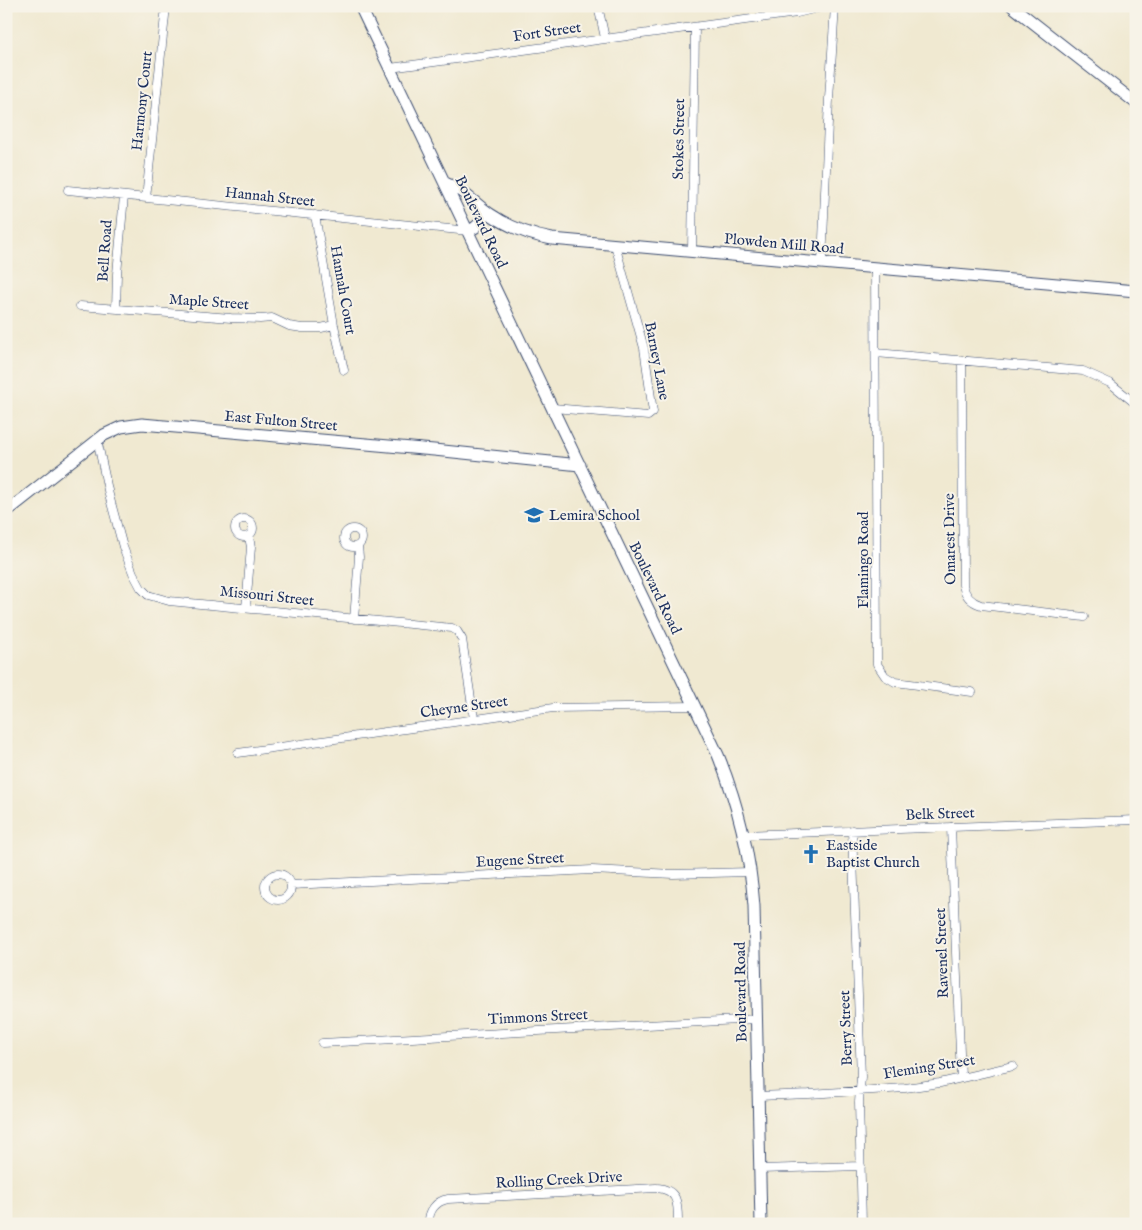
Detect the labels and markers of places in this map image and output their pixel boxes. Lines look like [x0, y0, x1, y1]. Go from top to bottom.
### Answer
school or university icon: Lemira School [523, 504, 545, 526]
place label: Lemira School [549, 506, 641, 525]
place label: Eastside Baptist Church [826, 836, 920, 872]
church icon: Eastside Baptist Church [800, 843, 822, 865]

